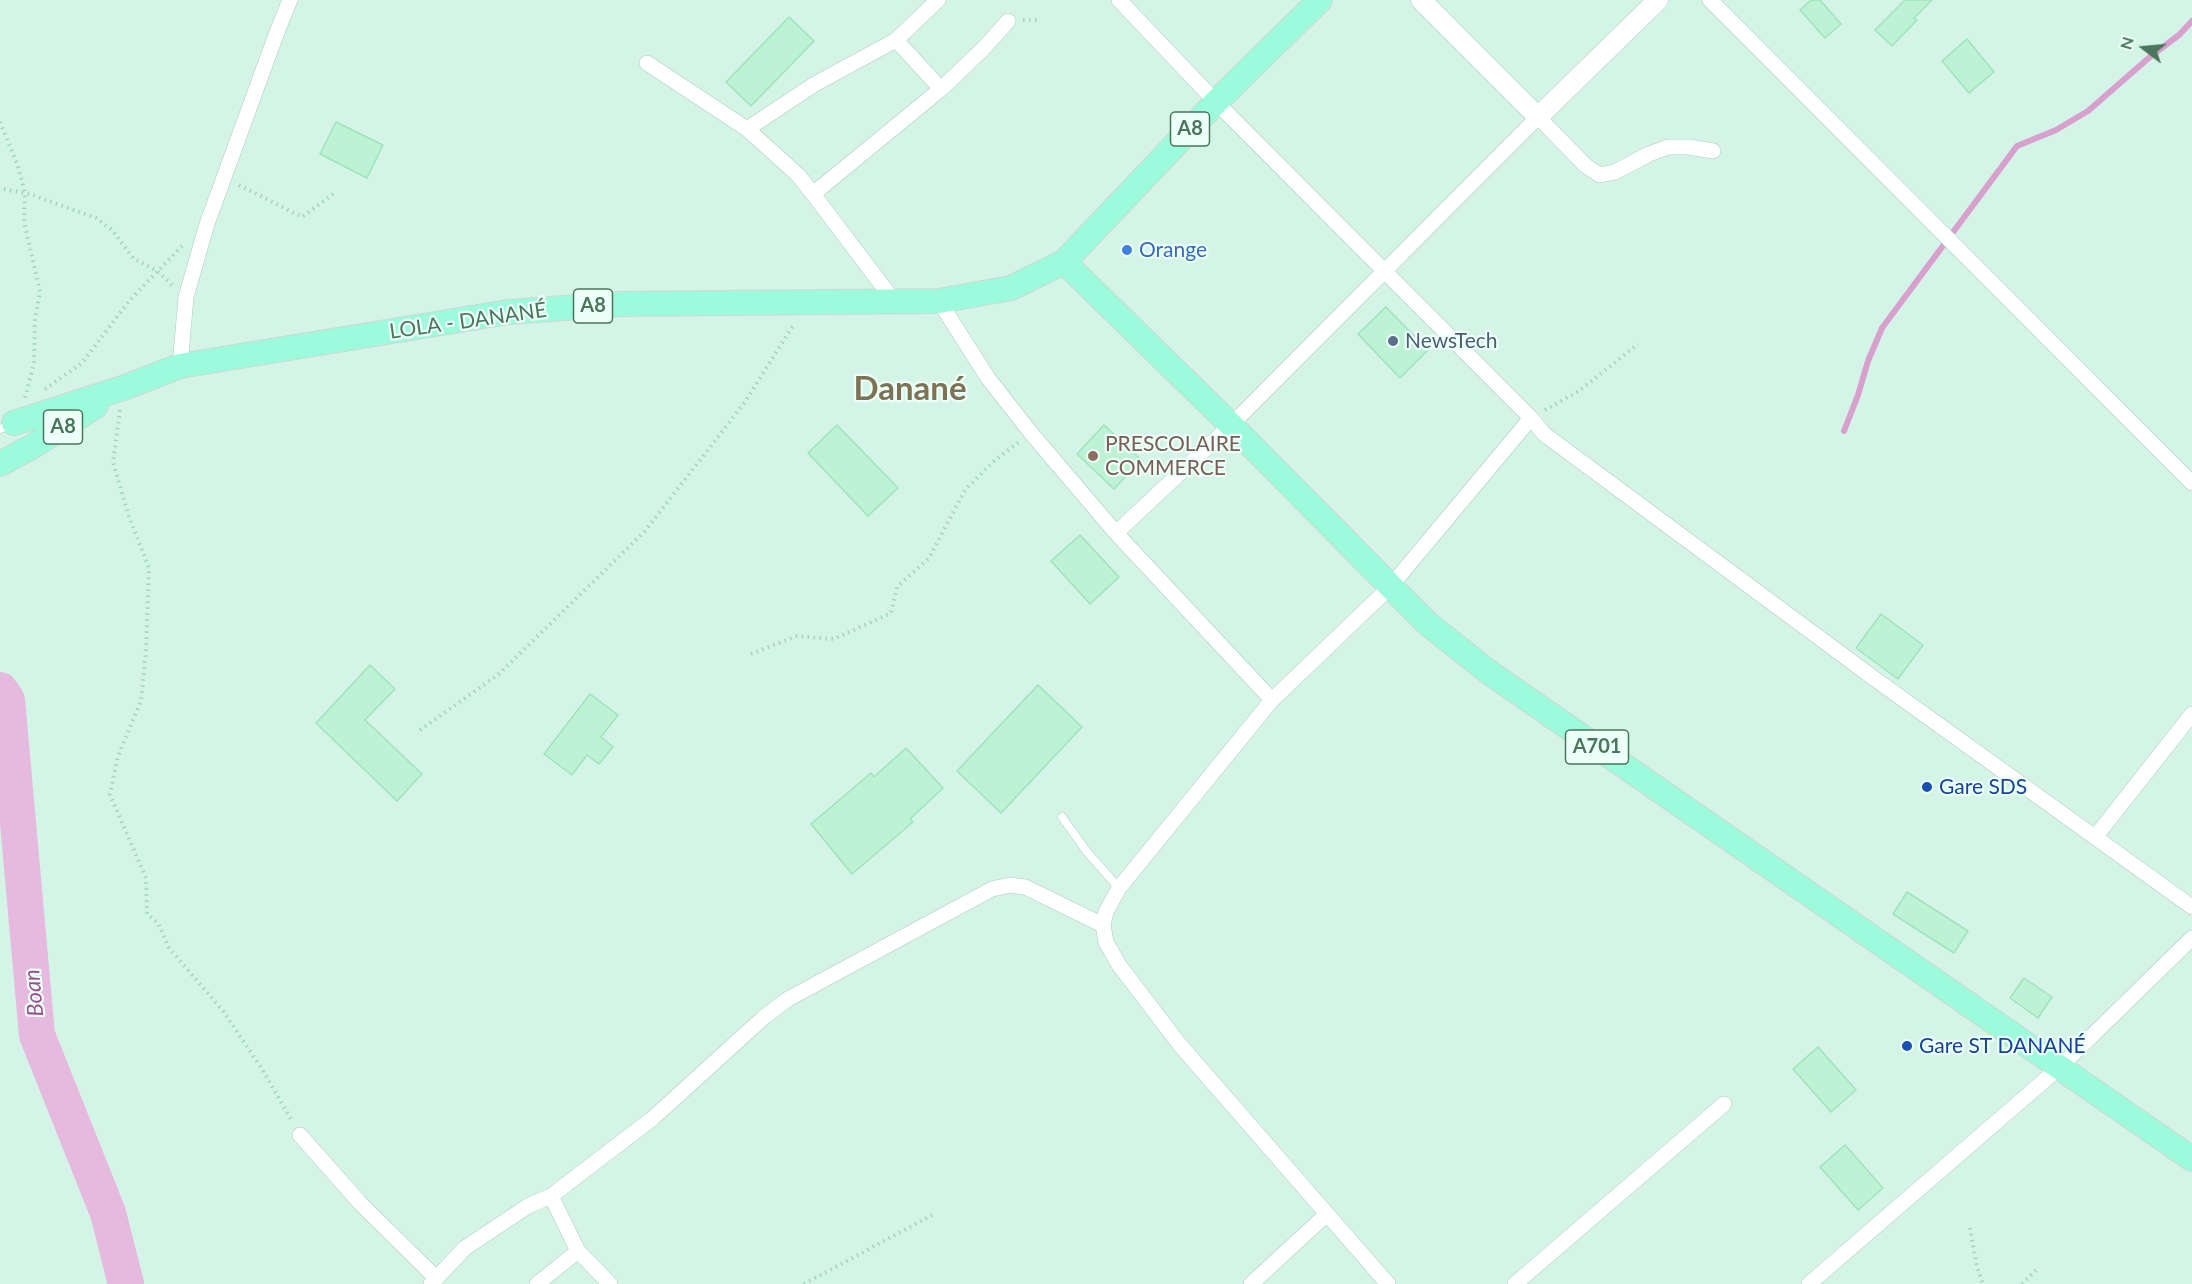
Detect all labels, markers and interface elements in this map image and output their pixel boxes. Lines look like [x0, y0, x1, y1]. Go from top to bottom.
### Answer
north arrow [2114, 18, 2174, 78]
text: N [2115, 34, 2137, 51]
road number: A8 [1170, 112, 1210, 146]
place label: Orange [1139, 237, 1207, 263]
marker: Orange [1120, 243, 1134, 257]
road number: A8 [574, 289, 612, 323]
street label: LOLA - DANANÉ [388, 297, 548, 345]
place label: NewsTech [1405, 328, 1497, 354]
marker: NewsTech [1386, 334, 1400, 348]
district label: Danané [853, 369, 967, 409]
road number: A8 [44, 410, 82, 444]
place label: PRESCOLAIRE COMMERCE [1105, 431, 1241, 481]
marker: PRESCOLAIRE COMMERCE [1086, 449, 1100, 463]
road number: A701 [1566, 730, 1628, 764]
place label: Gare SDS [1939, 774, 2027, 800]
marker: Gare SDS [1920, 780, 1934, 794]
water label: Boan [19, 968, 49, 1018]
place label: Gare ST DANANÉ [1919, 1033, 2086, 1059]
marker: Gare ST DANANÉ [1900, 1039, 1914, 1053]

